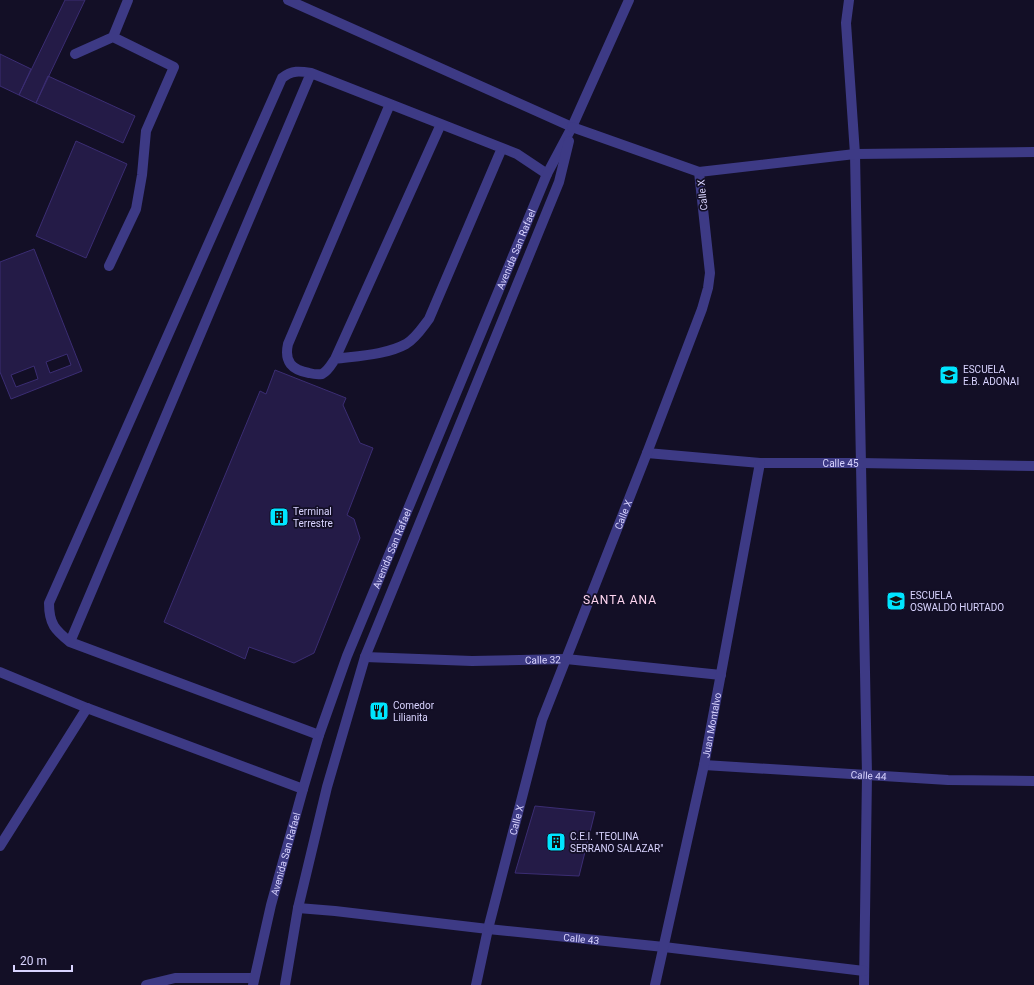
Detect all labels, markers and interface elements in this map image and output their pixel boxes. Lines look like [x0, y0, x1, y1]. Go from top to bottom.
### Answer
street label: Calle X [695, 179, 710, 211]
street label: Avenida San Rafael [495, 208, 538, 291]
school or university icon: ESCUELA E.B. ADONAI [938, 364, 960, 386]
place label: ESCUELA E.B. ADONAI [963, 364, 1019, 387]
street label: Calle 45 [823, 458, 859, 469]
street label: Calle X [613, 498, 634, 531]
building icon: Terminal Terrestre [268, 506, 290, 528]
place label: Terminal Terrestre [293, 506, 333, 529]
street label: Avenida San Rafael [371, 507, 414, 590]
school or university icon: ESCUELA OSWALDO HURTADO [885, 590, 907, 612]
place label: ESCUELA OSWALDO HURTADO [910, 590, 1004, 613]
district label: SANTA ANA [583, 593, 657, 607]
street label: Calle 32 [525, 654, 561, 666]
street label: Juan Montalvo [700, 691, 723, 759]
restaurant icon: Comedor Lilianita [368, 700, 390, 722]
place label: Comedor Lilianita [393, 700, 435, 723]
street label: Calle 44 [850, 769, 887, 782]
street label: Calle X [507, 804, 526, 836]
street label: Avenida San Rafael [269, 811, 302, 897]
building icon: C.E.I. "TEOLINA SERRANO SALAZAR" [545, 831, 567, 853]
place label: C.E.I. "TEOLINA SERRANO SALAZAR" [570, 831, 663, 854]
street label: Calle 43 [563, 932, 600, 946]
scale bar [14, 947, 72, 973]
text: 20 m [20, 954, 47, 968]

